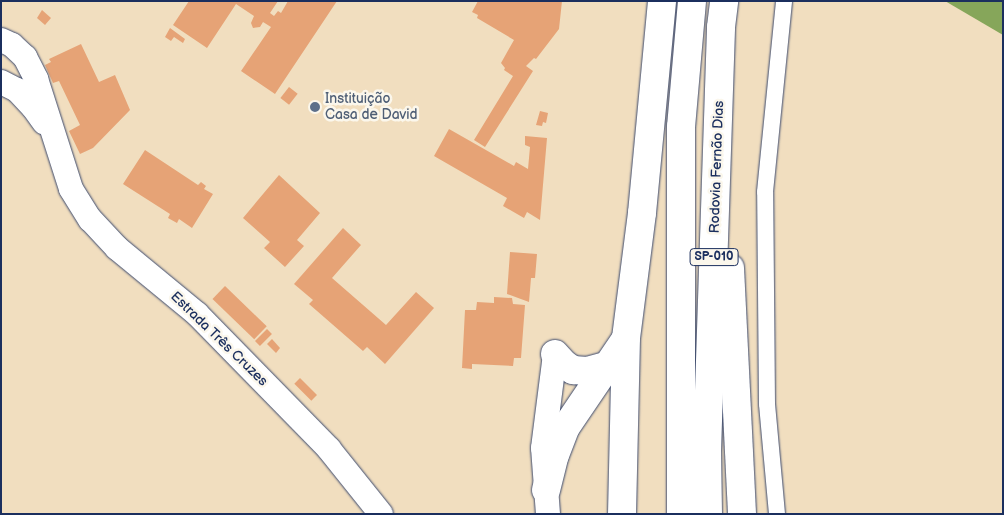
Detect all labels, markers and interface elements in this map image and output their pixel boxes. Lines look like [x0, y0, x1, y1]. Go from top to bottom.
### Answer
place label: Instituição Casa de David [325, 91, 418, 124]
street label: Rodovia Fernão Dias [706, 100, 728, 234]
marker: Instituição Casa de David [309, 101, 321, 113]
road number: SP-010 [689, 248, 739, 266]
street label: Estrada Três Cruzes [167, 288, 271, 390]

